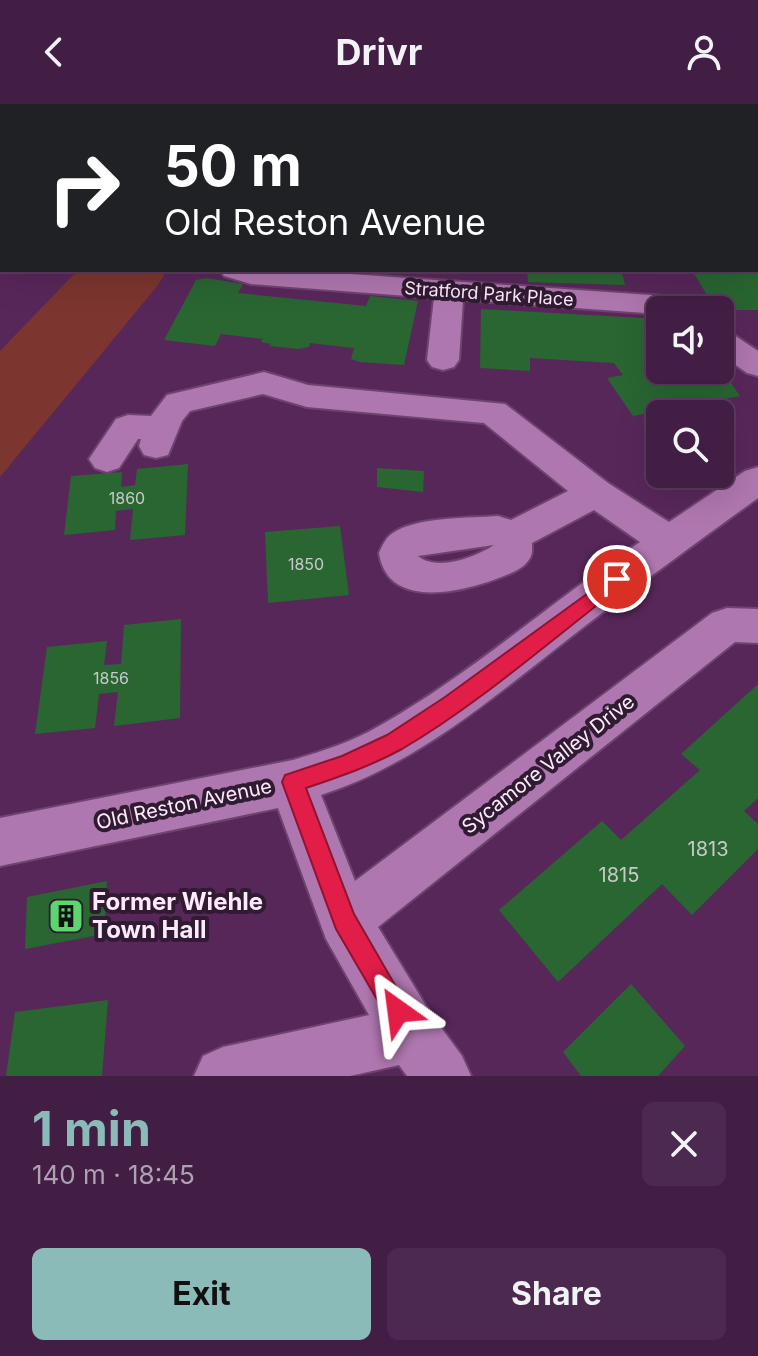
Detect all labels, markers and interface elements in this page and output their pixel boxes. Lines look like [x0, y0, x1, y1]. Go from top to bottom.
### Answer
icon: back [32, 30, 76, 74]
text: Drivr [336, 30, 422, 74]
icon: person [682, 30, 726, 74]
text: 50 m [164, 132, 302, 200]
icon: right [32, 136, 136, 240]
text: Old Reston Avenue [164, 200, 486, 244]
street label: Stratford Park Place [404, 277, 574, 310]
map controls [646, 296, 734, 488]
button: sound [646, 296, 734, 384]
button: search [646, 400, 734, 488]
house number: 1860 [109, 488, 145, 508]
pin [583, 545, 651, 613]
house number: 1850 [288, 554, 324, 574]
icon: arrive [595, 557, 639, 601]
house number: 1856 [93, 668, 129, 688]
street label: Sycamore Valley Drive [457, 689, 639, 839]
street label: Old Reston Avenue [94, 774, 274, 834]
house number: 1813 [688, 837, 729, 861]
house number: 1815 [599, 863, 639, 887]
place label: Former Wiehle Town Hall [92, 887, 263, 944]
building icon: Former Wiehle Town Hall [47, 897, 85, 935]
position arrow [356, 969, 440, 1053]
text: 1 min [32, 1099, 151, 1158]
button: close [642, 1102, 726, 1186]
text: 140 m · 18:45 [32, 1159, 195, 1190]
button: Exit [32, 1248, 371, 1340]
button: Share [387, 1248, 726, 1340]

